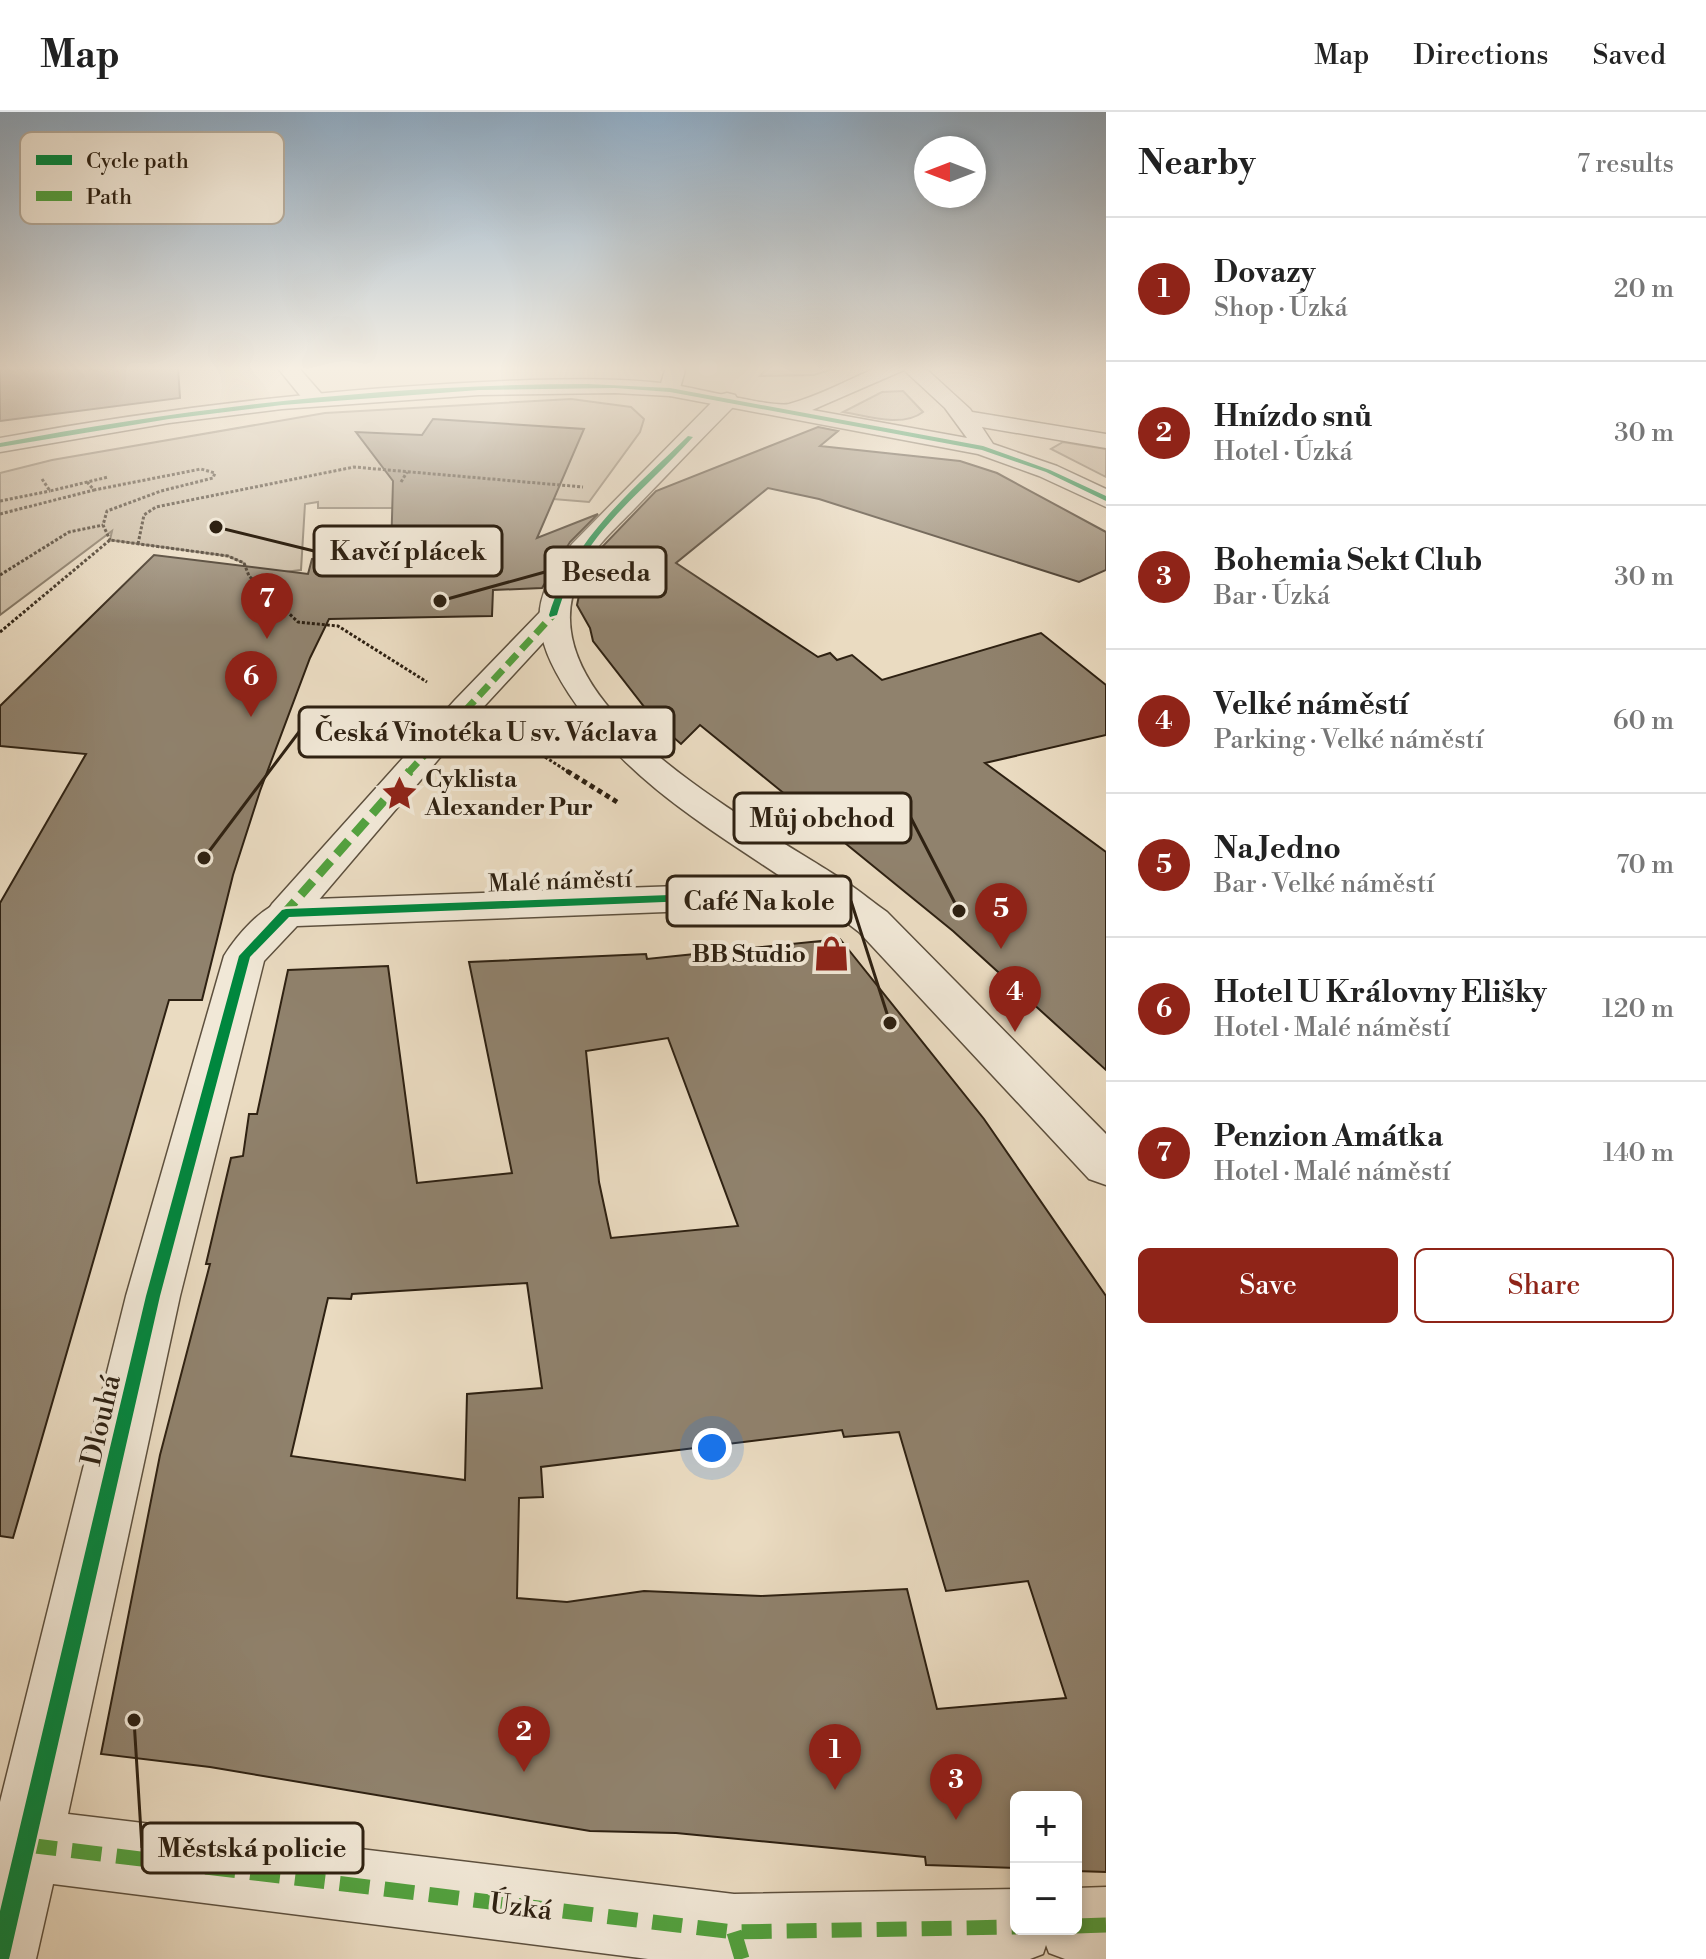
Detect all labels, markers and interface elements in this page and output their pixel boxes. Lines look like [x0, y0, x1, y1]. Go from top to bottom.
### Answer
text: Map [40, 32, 120, 79]
text: Map [1314, 38, 1369, 73]
text: Directions [1413, 38, 1548, 73]
text: Saved [1592, 38, 1666, 73]
legend [20, 132, 284, 224]
north arrow [914, 136, 986, 208]
text: Nearby [1138, 143, 1256, 185]
text: Cycle path [86, 148, 189, 175]
text: 7 results [1577, 148, 1674, 180]
text: Path [86, 184, 132, 211]
text: Dovazy [1214, 254, 1316, 292]
text: 1 [1158, 273, 1170, 305]
text: 20 m [1614, 273, 1674, 305]
text: Shop · Úzká [1214, 292, 1348, 324]
text: Hnízdo snů [1214, 398, 1372, 436]
text: 2 [1156, 417, 1172, 449]
text: 30 m [1614, 417, 1674, 449]
text: Hotel · Úzká [1214, 436, 1353, 468]
callout: Kavčí plácek [314, 526, 502, 576]
text: Kavčí plácek [330, 536, 487, 568]
text: Bohemia Sekt Club [1214, 542, 1482, 580]
callout: Beseda [545, 547, 666, 597]
text: Beseda [561, 557, 651, 589]
text: 3 [1156, 561, 1172, 593]
text: 30 m [1614, 561, 1674, 593]
pin: 7 [241, 573, 293, 639]
text: Bar · Úzká [1214, 580, 1330, 612]
pin: 6 [225, 651, 277, 717]
text: Velké náměstí [1214, 686, 1408, 724]
text: 4 [1155, 705, 1173, 737]
text: 60 m [1613, 705, 1674, 737]
callout: Česká Vinotéka U sv. Václava [299, 707, 674, 757]
text: Česká Vinotéka U sv. Václava [315, 715, 658, 749]
text: Parking · Velké náměstí [1214, 724, 1484, 756]
place label: Cyklista Alexander Pur [424, 765, 593, 823]
place icon: Cyklista Alexander Pur [380, 774, 418, 812]
callout: Můj obchod [734, 793, 911, 843]
text: Můj obchod [749, 803, 895, 835]
text: Na Jedno [1214, 830, 1341, 868]
text: 5 [1156, 849, 1172, 881]
text: 70 m [1616, 849, 1674, 881]
street label: Malé náměstí [487, 864, 634, 900]
text: Bar · Velké náměstí [1214, 868, 1435, 900]
callout: Café Na kole [667, 876, 851, 926]
pin: 5 [975, 883, 1027, 949]
text: Café Na kole [683, 886, 835, 918]
shop icon: BB Studio [813, 935, 851, 973]
place label: BB Studio [692, 940, 806, 970]
pin: 4 [989, 966, 1041, 1032]
text: Hotel U Královny Elišky [1214, 974, 1547, 1012]
text: 6 [1156, 993, 1172, 1025]
text: 120 m [1602, 993, 1674, 1025]
text: Hotel · Malé náměstí [1214, 1012, 1450, 1044]
text: Penzion Amátka [1214, 1118, 1443, 1156]
text: 7 [1156, 1137, 1172, 1169]
text: 140 m [1603, 1137, 1674, 1169]
text: Hotel · Malé náměstí [1214, 1156, 1450, 1188]
button: Save [1138, 1248, 1398, 1323]
button: Share [1414, 1248, 1674, 1323]
street label: Dlouhá [74, 1370, 129, 1469]
your location [692, 1428, 732, 1468]
pin: 2 [498, 1706, 550, 1772]
pin: 1 [809, 1724, 861, 1790]
pin: 3 [930, 1754, 982, 1820]
map controls [1010, 1791, 1082, 1935]
button: + [1010, 1791, 1082, 1863]
callout: Městská policie [142, 1823, 363, 1873]
text: Městská policie [158, 1833, 346, 1865]
button: − [1010, 1863, 1082, 1935]
street label: Úzká [487, 1884, 555, 1929]

